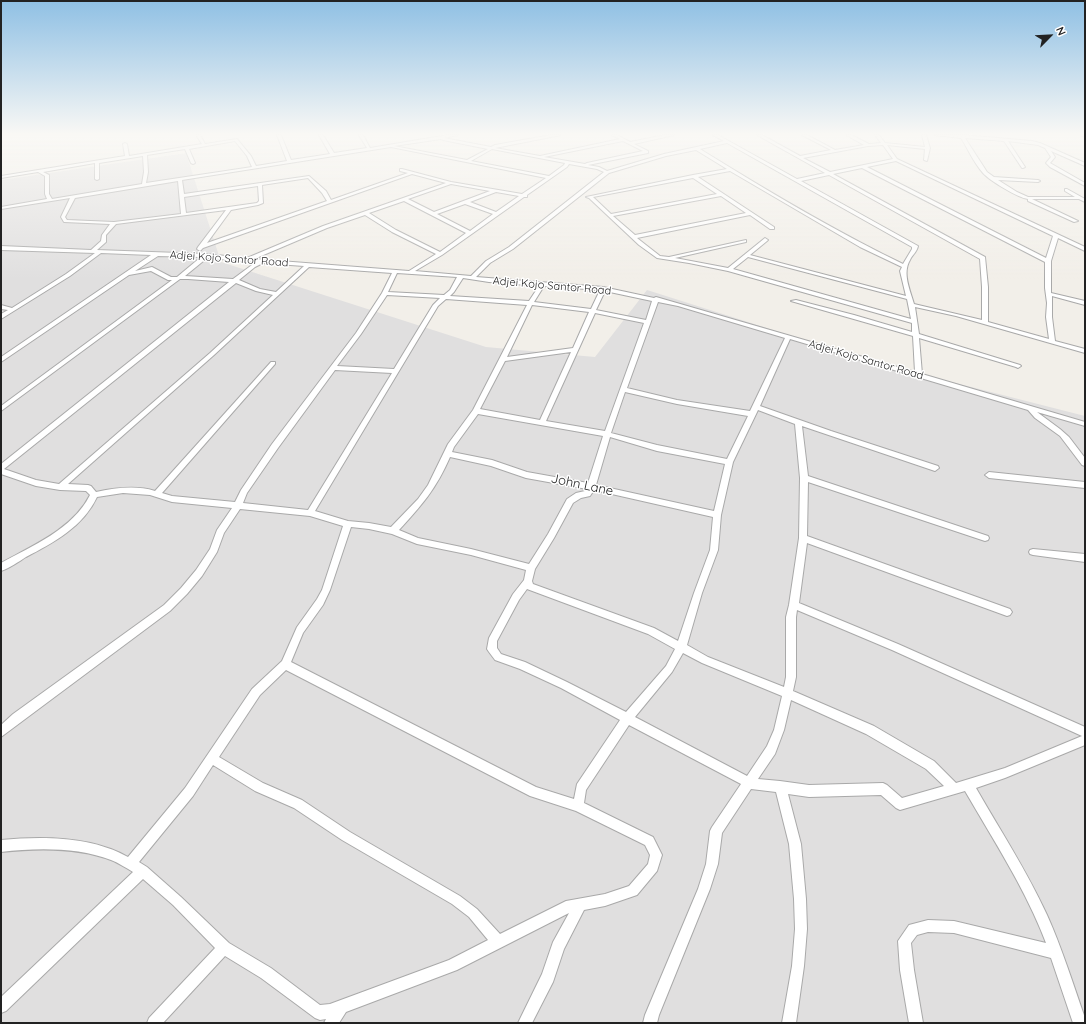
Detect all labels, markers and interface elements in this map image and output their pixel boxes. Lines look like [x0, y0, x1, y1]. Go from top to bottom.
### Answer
north arrow [1030, 16, 1070, 56]
text: N [1053, 25, 1069, 38]
street label: Adjei Kojo Santor Road [169, 248, 289, 270]
street label: Adjei Kojo Santor Road [492, 274, 612, 298]
street label: Adjei Kojo Santor Road [807, 337, 925, 383]
street label: John Lane [549, 471, 615, 499]

